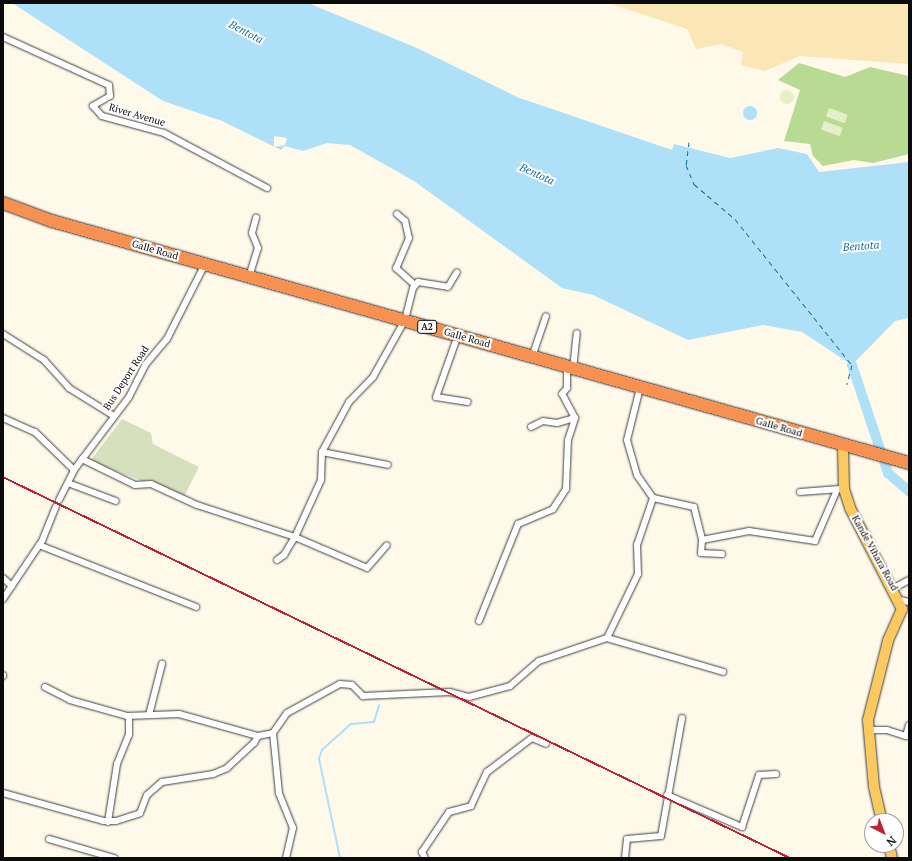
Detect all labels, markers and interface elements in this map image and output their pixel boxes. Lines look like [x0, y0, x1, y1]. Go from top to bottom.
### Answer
water label: Bentota [227, 18, 265, 46]
street label: River Avenue [107, 101, 167, 129]
water label: Bentota [518, 161, 556, 187]
street label: Galle Road [130, 238, 180, 262]
water label: Bentota [842, 238, 880, 254]
road number: A2 [417, 320, 437, 334]
street label: Galle Road [442, 326, 492, 350]
street label: Bus Deport Road [101, 344, 151, 412]
street label: Galle Road [754, 415, 804, 439]
street label: Kande Vihara Road [849, 513, 901, 593]
north arrow [864, 813, 904, 853]
text: N [884, 833, 899, 849]

